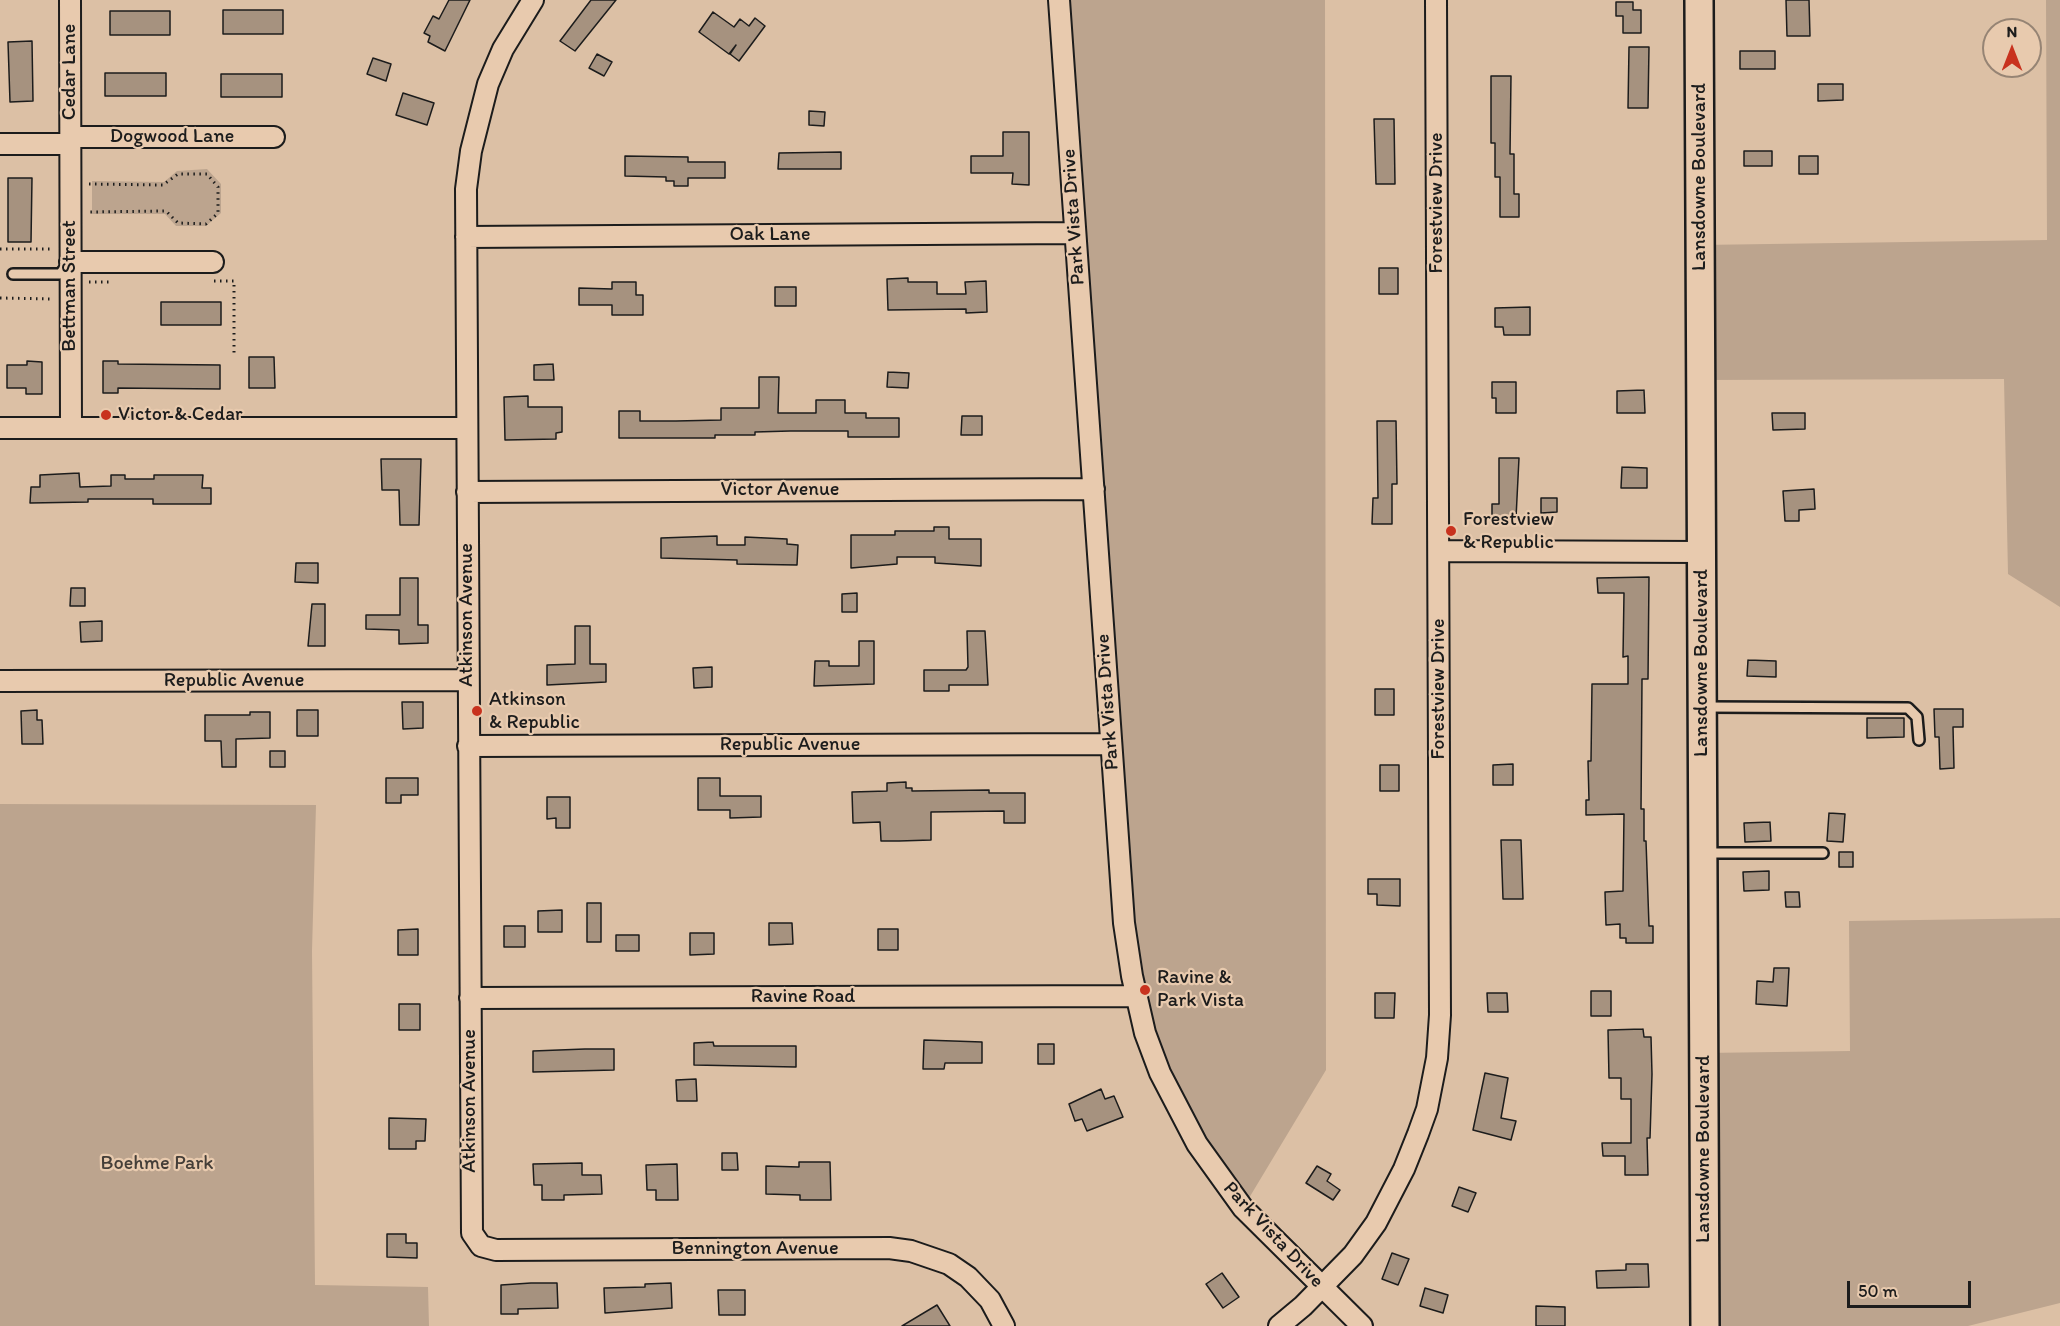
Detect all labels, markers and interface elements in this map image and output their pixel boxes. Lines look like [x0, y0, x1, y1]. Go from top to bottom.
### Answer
north arrow [1982, 18, 2042, 78]
text: N [2007, 22, 2017, 41]
street label: Cedar Lane [58, 24, 82, 120]
street label: Lansdowne Boulevard [1688, 83, 1712, 271]
street label: Dogwood Lane [110, 125, 234, 149]
street label: Forestview Drive [1425, 133, 1449, 273]
street label: Park Vista Drive [1057, 148, 1091, 286]
street label: Bettman Street [58, 220, 82, 352]
street label: Oak Lane [730, 223, 810, 247]
place label: Victor & Cedar [118, 403, 243, 427]
marker: Victor & Cedar [99, 408, 113, 422]
street label: Victor Avenue [721, 478, 839, 502]
place label: Forestview & Republic [1463, 508, 1554, 555]
marker: Forestview & Republic [1444, 524, 1458, 538]
street label: Atkinson Avenue [455, 543, 479, 687]
street label: Lansdowne Boulevard [1690, 569, 1714, 757]
street label: Forestview Drive [1427, 619, 1451, 759]
street label: Park Vista Drive [1091, 633, 1125, 771]
street label: Republic Avenue [164, 669, 304, 693]
place label: Atkinson & Republic [489, 688, 580, 735]
marker: Atkinson & Republic [470, 704, 484, 718]
street label: Republic Avenue [720, 733, 860, 757]
place label: Ravine & Park Vista [1157, 966, 1244, 1013]
marker: Ravine & Park Vista [1138, 983, 1152, 997]
street label: Ravine Road [751, 985, 855, 1009]
street label: Atkinson Avenue [458, 1029, 482, 1173]
street label: Lansdowne Boulevard [1692, 1055, 1716, 1243]
park label: Boehme Park [101, 1152, 213, 1176]
street label: Park Vista Drive [1218, 1177, 1328, 1293]
street label: Bennington Avenue [671, 1237, 839, 1261]
scale bar [1850, 1269, 1974, 1307]
text: 50 m [1858, 1280, 1898, 1302]

